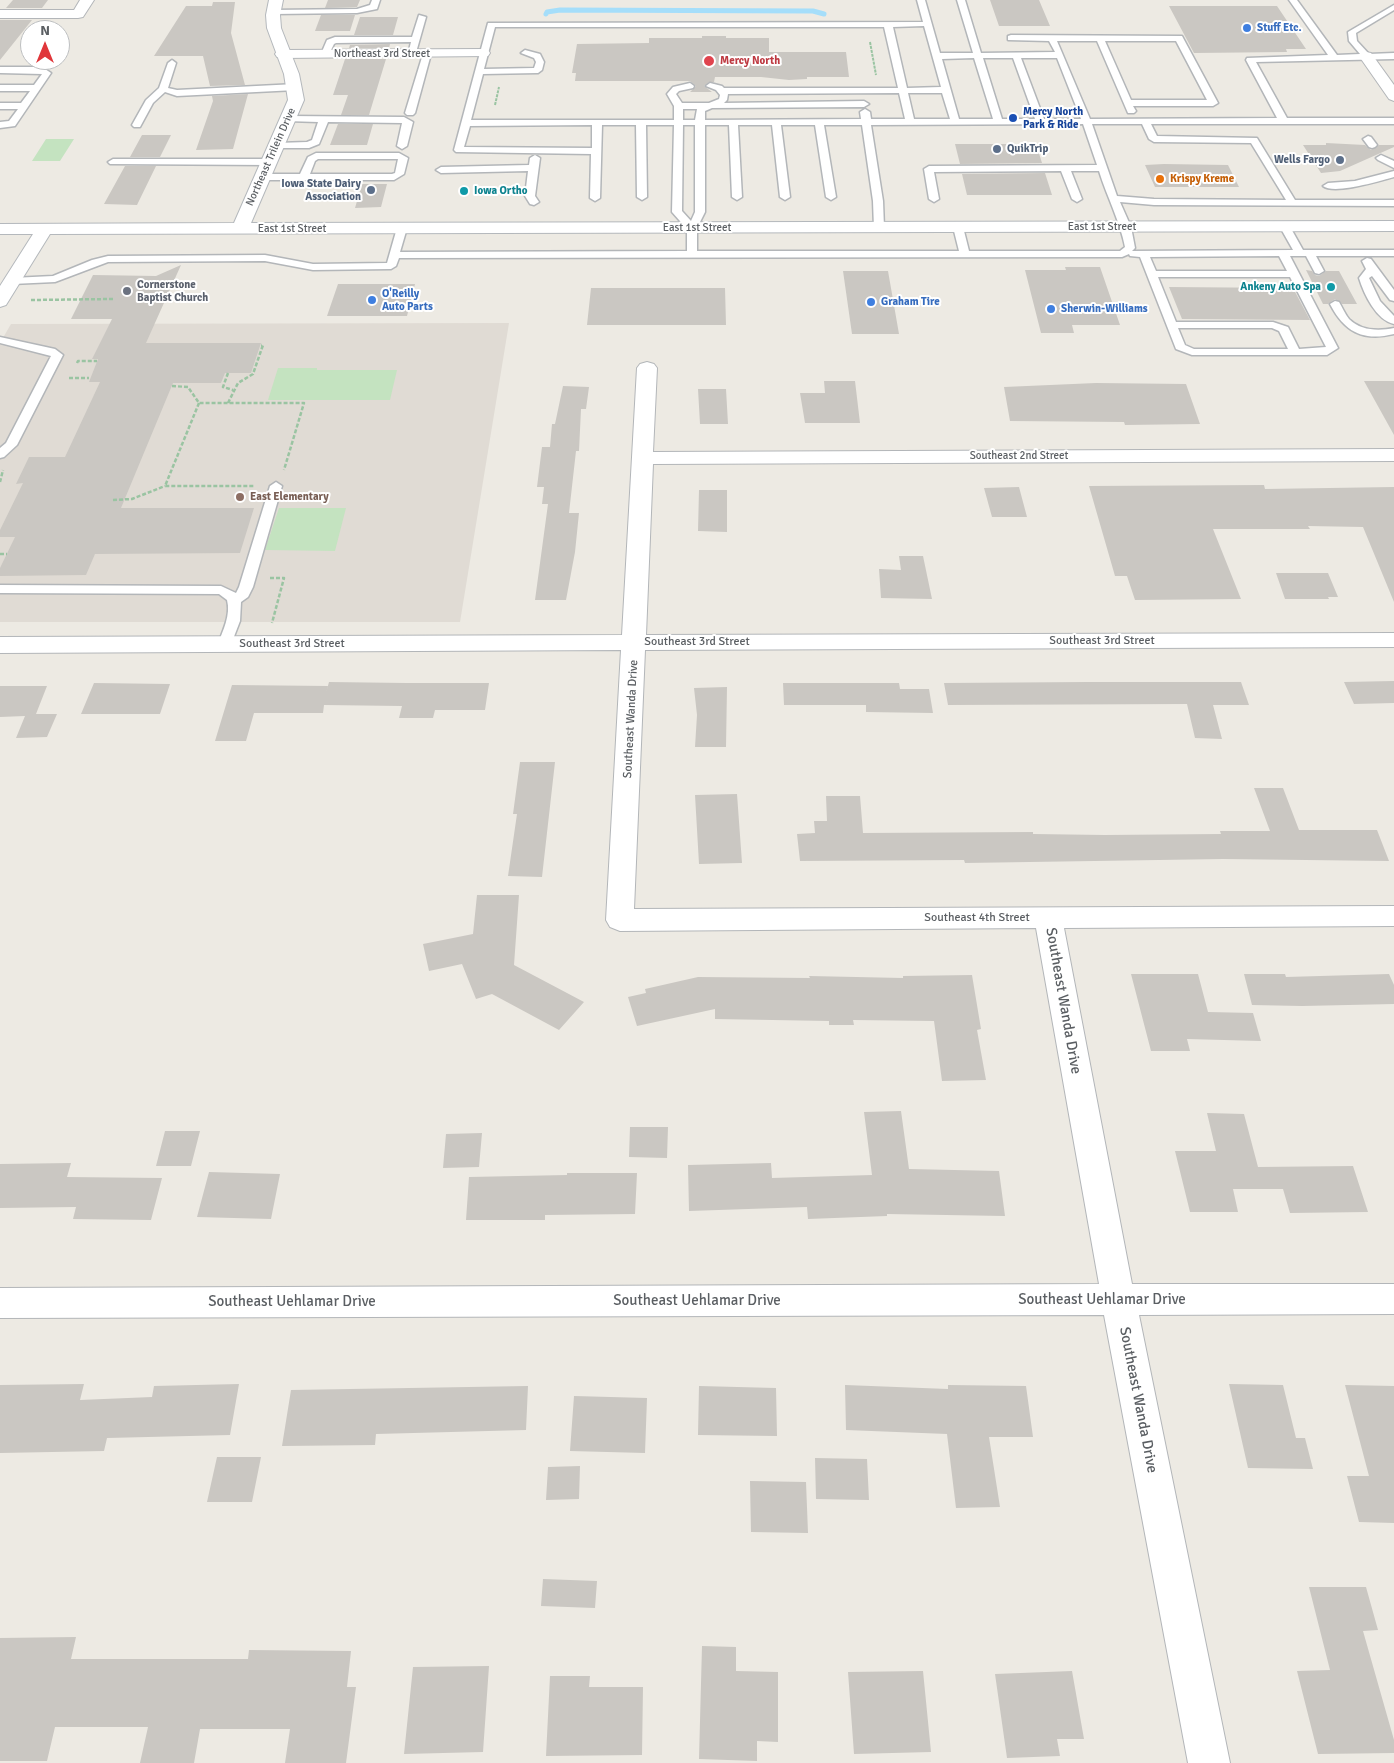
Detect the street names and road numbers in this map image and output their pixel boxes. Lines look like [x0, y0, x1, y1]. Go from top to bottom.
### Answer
street label: Northeast 3rd Street [334, 47, 430, 61]
street label: Northeast Trilein Drive [243, 106, 299, 208]
street label: East 1st Street [1068, 220, 1136, 234]
street label: East 1st Street [663, 221, 731, 235]
street label: East 1st Street [258, 222, 326, 236]
street label: Southeast 2nd Street [970, 449, 1068, 463]
street label: Southeast 3rd Street [1049, 634, 1155, 648]
street label: Southeast 3rd Street [644, 635, 750, 649]
street label: Southeast 3rd Street [239, 637, 345, 651]
street label: Southeast Wanda Drive [621, 659, 641, 779]
street label: Southeast 4th Street [924, 911, 1030, 925]
street label: Southeast Wanda Drive [1041, 926, 1085, 1076]
street label: Southeast Uehlamar Drive [1018, 1291, 1186, 1309]
street label: Southeast Uehlamar Drive [613, 1292, 781, 1310]
street label: Southeast Uehlamar Drive [208, 1293, 376, 1311]
street label: Southeast Wanda Drive [1115, 1325, 1161, 1475]

